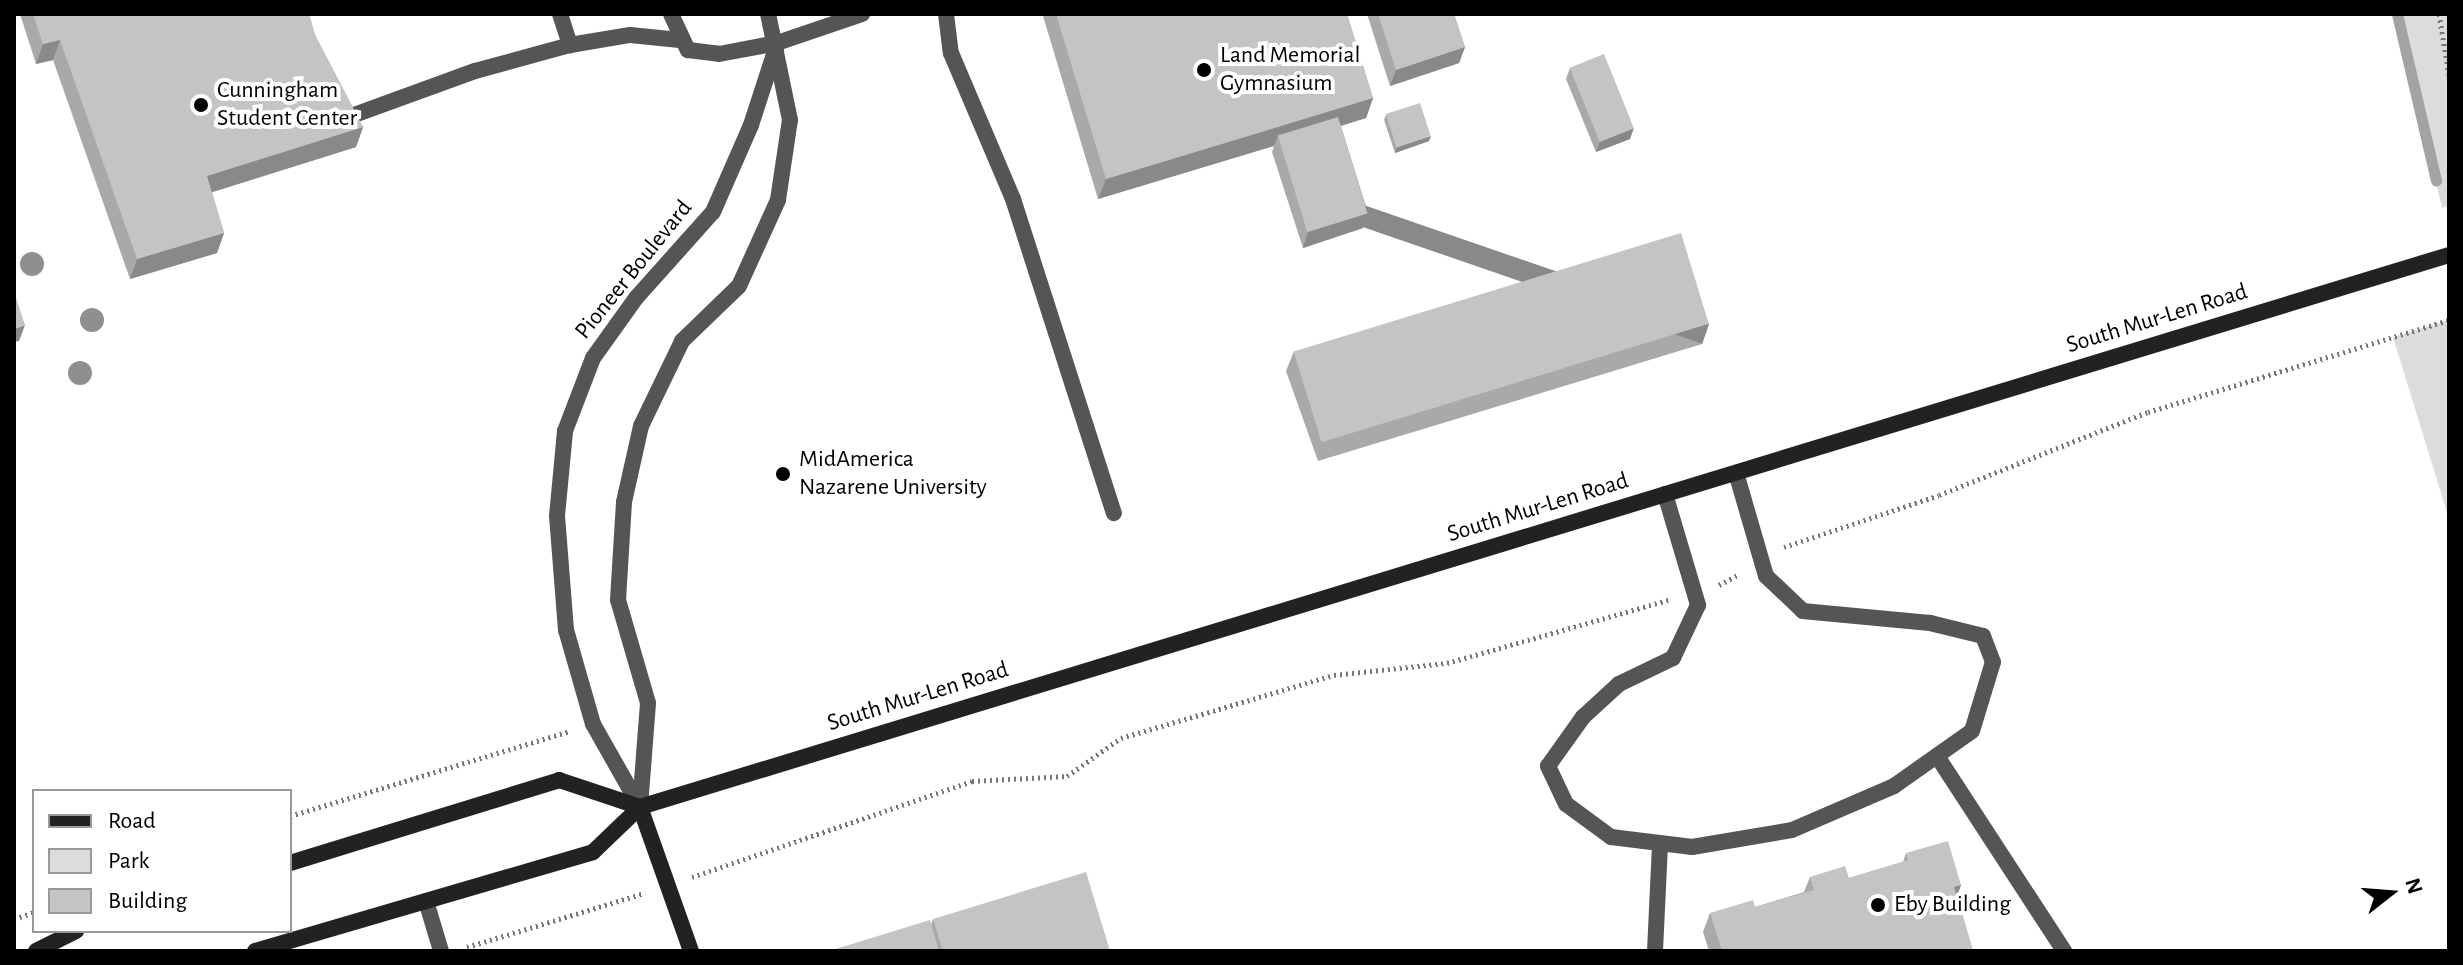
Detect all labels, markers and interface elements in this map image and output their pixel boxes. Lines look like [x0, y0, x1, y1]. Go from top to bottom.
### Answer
place label: Land Memorial Gymnasium [1220, 42, 1360, 98]
marker: Land Memorial Gymnasium [1195, 61, 1213, 79]
place label: Cunningham Student Center [217, 77, 357, 133]
marker: Cunningham Student Center [192, 96, 210, 114]
street label: Pioneer Boulevard [569, 195, 699, 345]
street label: South Mur-Len Road [2063, 278, 2251, 360]
place label: MidAmerica Nazarene University [799, 446, 987, 502]
marker: MidAmerica Nazarene University [774, 465, 792, 483]
street label: South Mur-Len Road [1444, 467, 1632, 549]
street label: South Mur-Len Road [824, 656, 1012, 738]
legend [32, 789, 292, 933]
text: Road [108, 809, 156, 833]
text: Park [108, 849, 149, 873]
north arrow [2351, 853, 2431, 933]
text: N [2401, 875, 2427, 897]
text: Building [108, 889, 187, 913]
place label: Eby Building [1894, 891, 2011, 919]
marker: Eby Building [1869, 896, 1887, 914]

